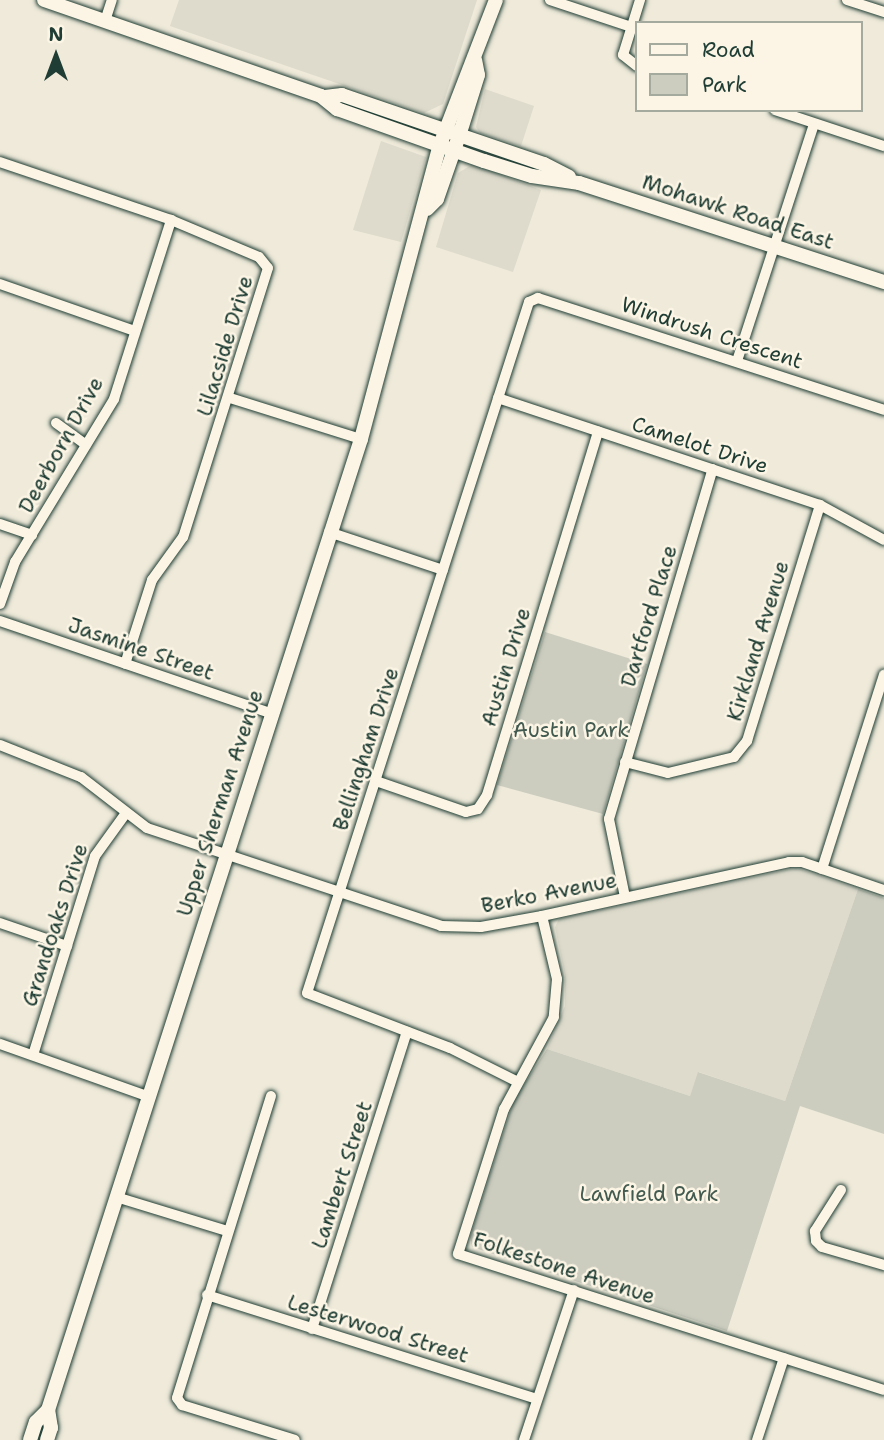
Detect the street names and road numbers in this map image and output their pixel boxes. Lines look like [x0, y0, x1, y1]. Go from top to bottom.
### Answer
street label: Mohawk Road East [639, 169, 837, 255]
street label: Lilacside Drive [192, 273, 258, 419]
street label: Windrush Crescent [618, 292, 806, 374]
street label: Deerborn Drive [13, 373, 109, 517]
street label: Camelot Drive [629, 411, 771, 479]
street label: Dartford Place [615, 542, 683, 690]
street label: Kirkland Avenue [722, 558, 794, 724]
street label: Austin Drive [476, 605, 536, 729]
street label: Jasmine Street [65, 612, 217, 686]
street label: Bellingham Drive [328, 664, 404, 834]
street label: Upper Sherman Avenue [171, 687, 269, 919]
street label: Grandoaks Drive [17, 840, 93, 1010]
street label: Berko Avenue [479, 867, 619, 919]
street label: Lambert Street [306, 1098, 378, 1252]
street label: Folkestone Avenue [470, 1227, 658, 1309]
street label: Lesterwood Street [284, 1289, 472, 1369]

